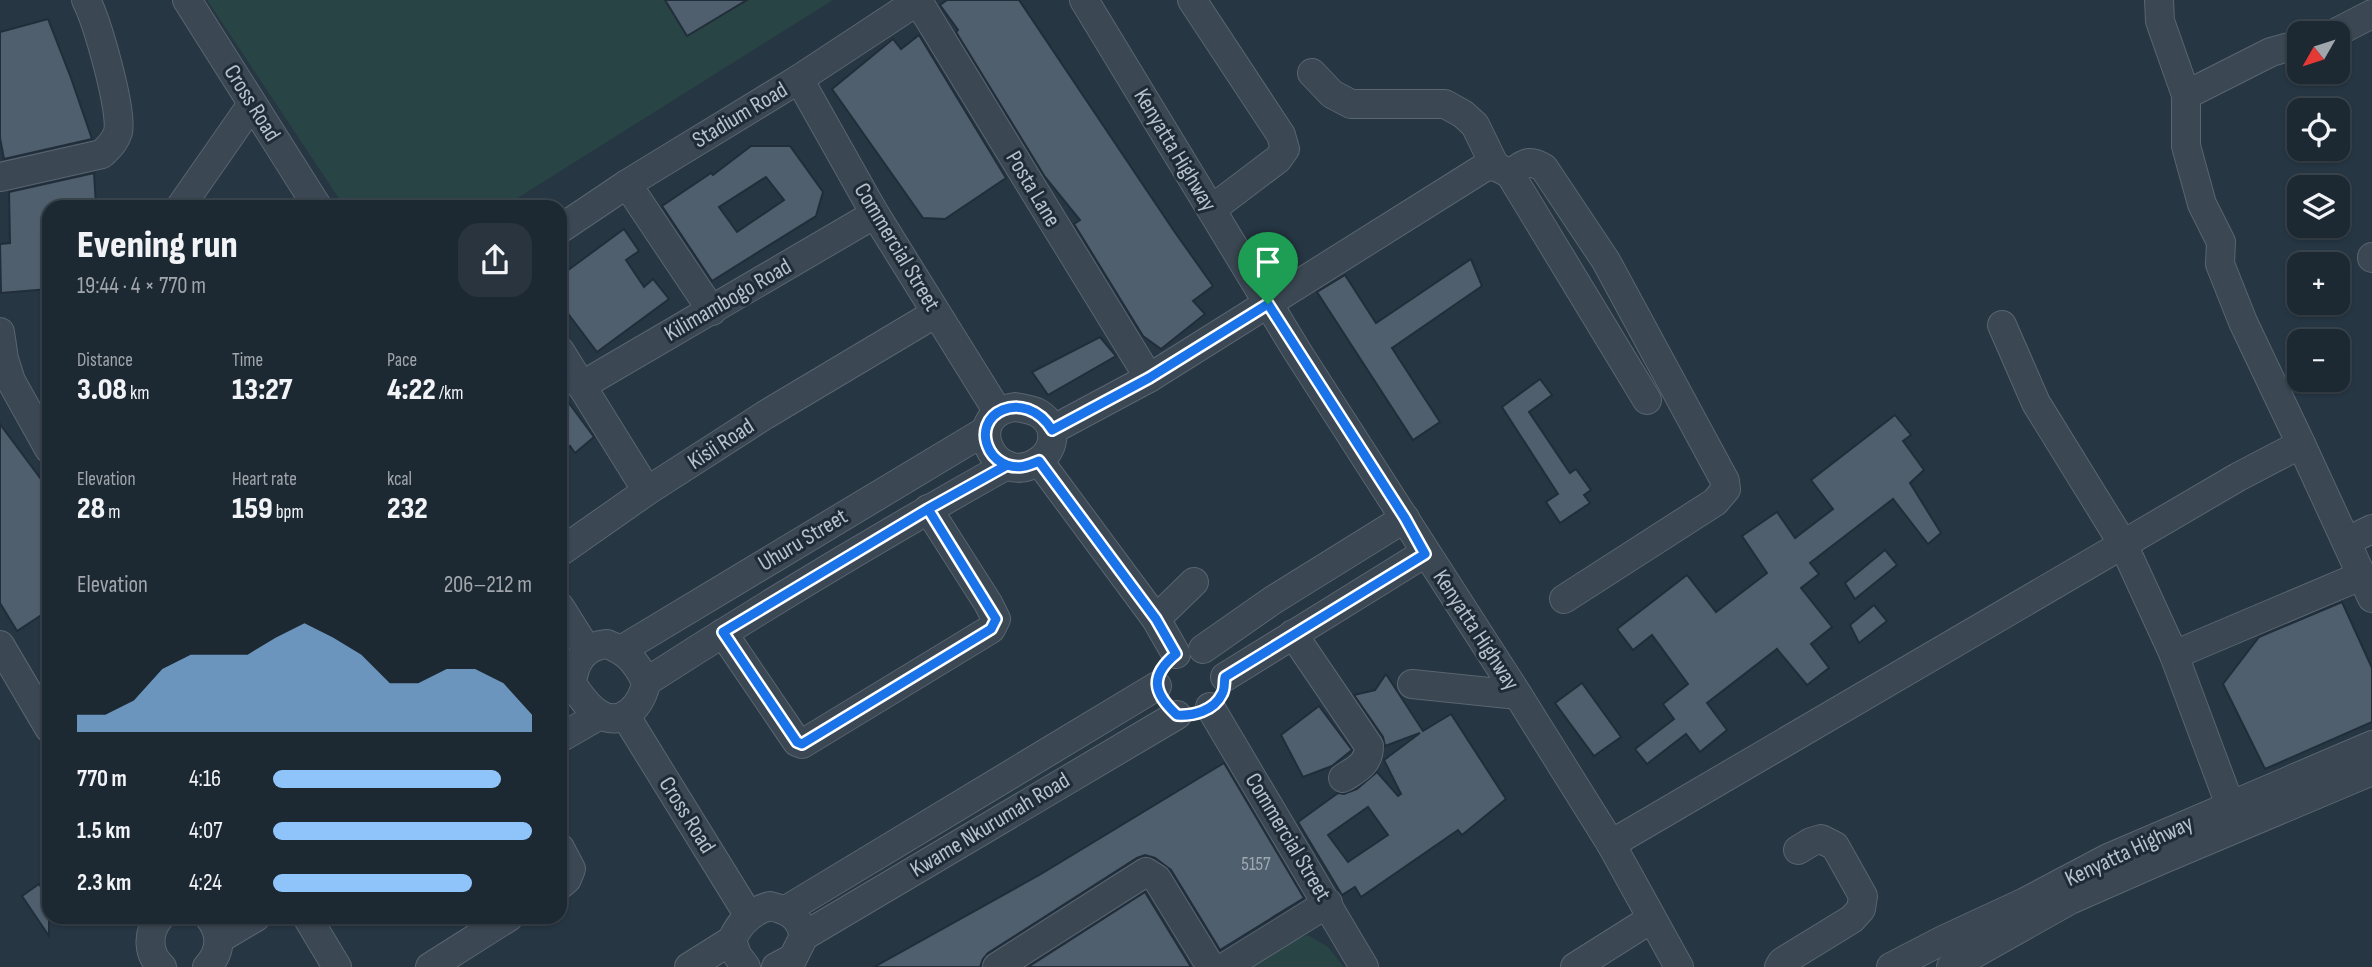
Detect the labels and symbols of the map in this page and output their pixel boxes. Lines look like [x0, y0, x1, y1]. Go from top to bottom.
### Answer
north arrow [2287, 21, 2350, 84]
street label: Cross Road [218, 60, 286, 146]
street label: Stadium Road [687, 76, 793, 154]
street label: Kenyatta Highway [1127, 84, 1223, 216]
street label: Posta Lane [1000, 146, 1066, 232]
street label: Commercial Street [848, 178, 946, 316]
pin [1238, 232, 1298, 304]
street label: Kilimambogo Road [660, 252, 796, 348]
street label: Kisii Road [683, 412, 759, 476]
street label: Uhuru Street [753, 502, 853, 578]
street label: Kenyatta Highway [1427, 565, 1525, 696]
street label: Kwame Nkurumah Road [905, 766, 1075, 884]
street label: Commercial Street [1239, 768, 1337, 906]
street label: Cross Road [653, 772, 721, 858]
street label: Kenyatta Highway [2061, 809, 2198, 893]
house number: 5157 [1241, 853, 1271, 876]

